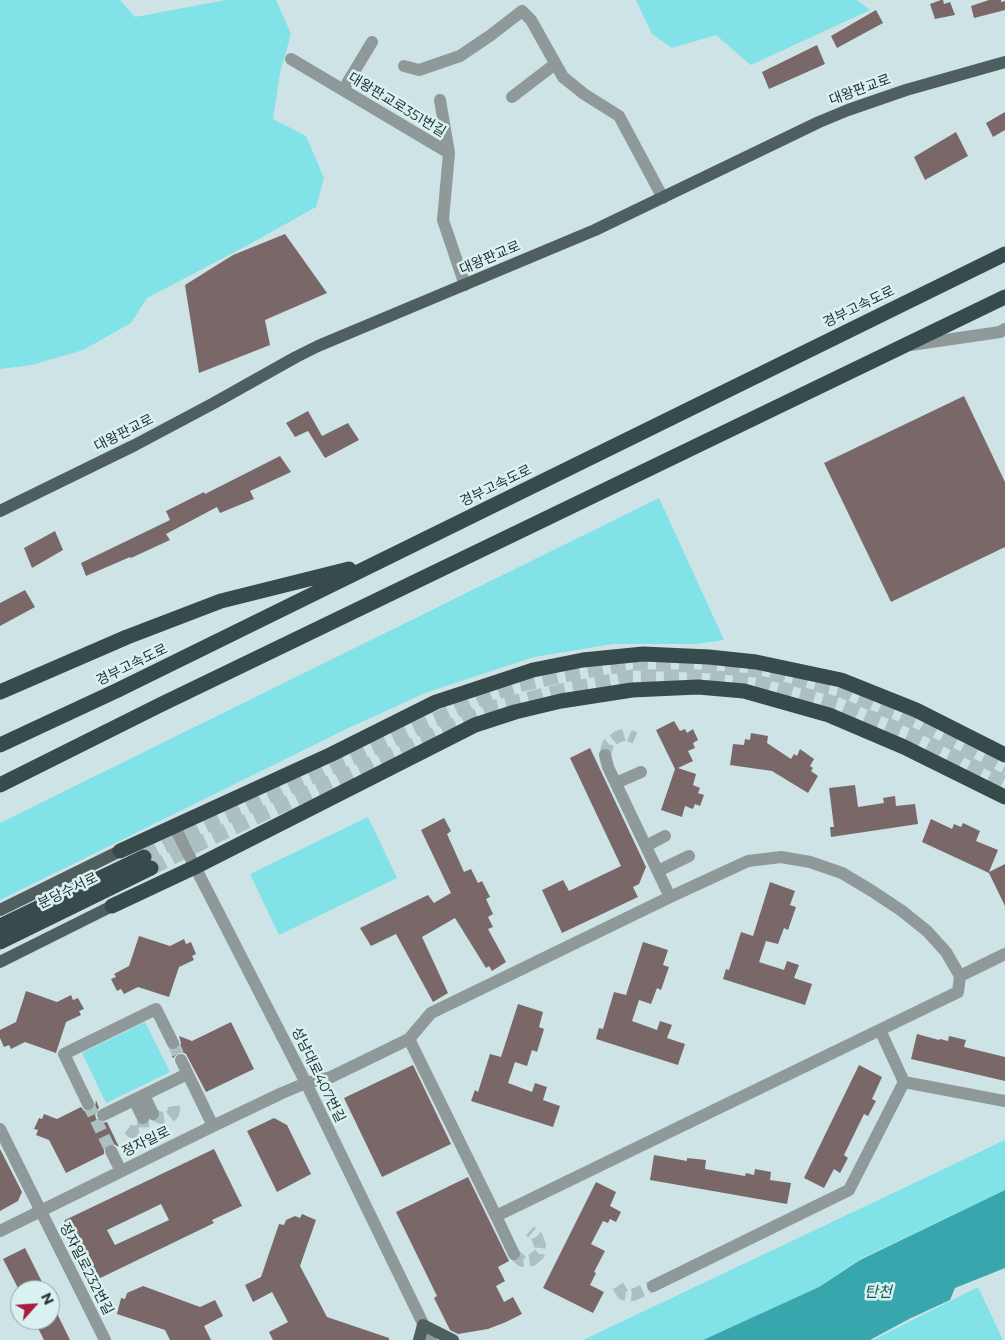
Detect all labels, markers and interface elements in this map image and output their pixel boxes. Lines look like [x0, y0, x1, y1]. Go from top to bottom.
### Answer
street label: 대왕판교로351번길 [345, 69, 449, 141]
street label: 대왕판교로 [827, 71, 893, 109]
street label: 대왕판교로 [457, 238, 523, 278]
street label: 경부고속도로 [821, 283, 897, 331]
street label: 대왕판교로 [91, 411, 157, 455]
street label: 경부고속도로 [458, 462, 534, 510]
street label: 경부고속도로 [94, 641, 170, 689]
street label: 분당수서로 [35, 869, 101, 913]
street label: 성남대로407번길 [288, 1025, 348, 1125]
street label: 정자일로 [119, 1123, 173, 1161]
street label: 정자일로232번길 [56, 1220, 116, 1318]
north arrow [10, 1280, 60, 1330]
water label: 탄천 [864, 1284, 892, 1302]
text: N [37, 1290, 58, 1308]

